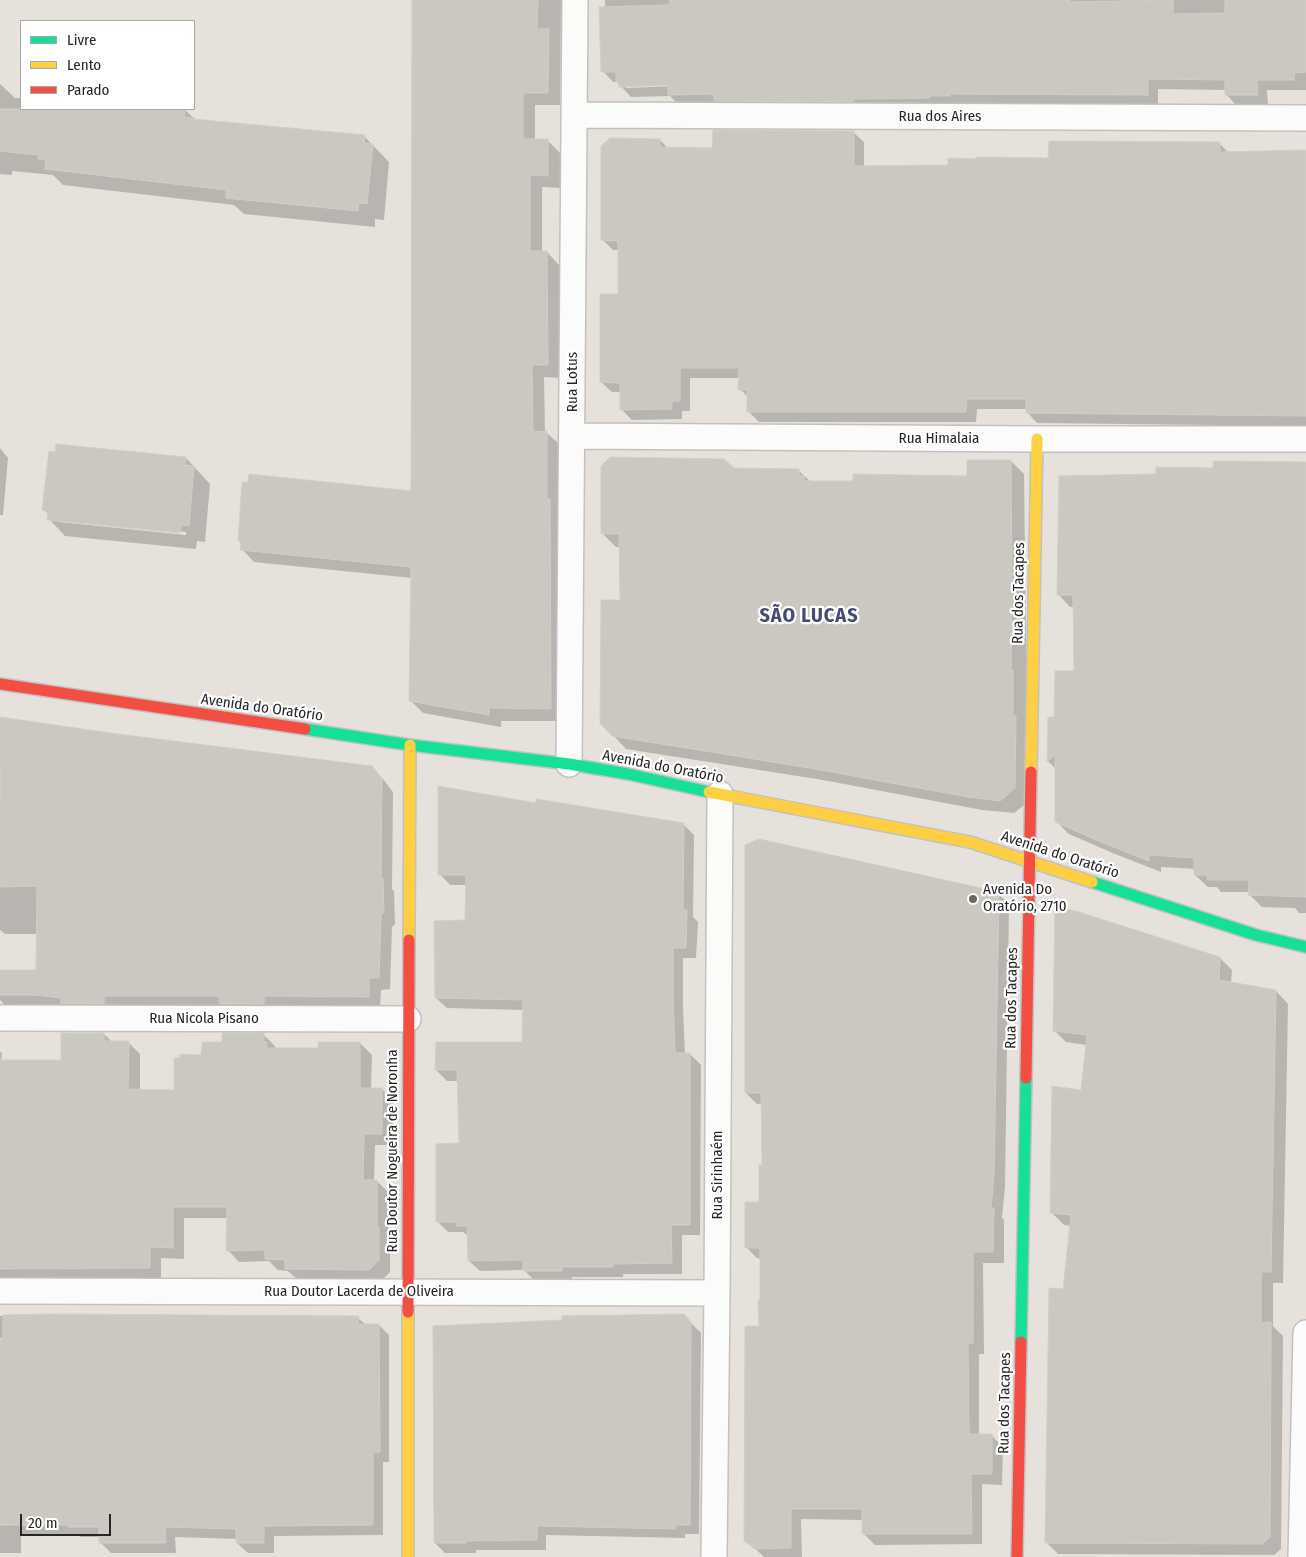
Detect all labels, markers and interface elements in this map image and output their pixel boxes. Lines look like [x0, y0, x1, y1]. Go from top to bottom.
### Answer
legend [20, 20, 195, 110]
text: Livre [67, 31, 96, 49]
text: Lento [67, 56, 101, 74]
text: Parado [67, 81, 109, 99]
street label: Rua dos Aires [898, 108, 982, 126]
street label: Rua Lotus [564, 352, 582, 412]
street label: Rua Himalaia [899, 430, 979, 448]
street label: Rua dos Tacapes [1009, 542, 1029, 644]
district label: SÃO LUCAS [758, 604, 860, 628]
street label: Avenida do Oratório [200, 691, 324, 725]
street label: Avenida do Oratório [601, 746, 725, 788]
street label: Avenida do Oratório [999, 827, 1121, 883]
place label: Avenida Do Oratório, 2710 [983, 881, 1067, 916]
marker: Avenida Do Oratório, 2710 [967, 893, 979, 905]
street label: Rua dos Tacapes [1002, 947, 1022, 1049]
street label: Rua Nicola Pisano [149, 1010, 259, 1028]
street label: Rua Doutor Nogueira de Noronha [384, 1049, 402, 1253]
street label: Rua Sirinhaém [709, 1130, 727, 1220]
street label: Rua Doutor Lacerda de Oliveira [264, 1283, 454, 1301]
street label: Rua dos Tacapes [995, 1352, 1015, 1454]
scale bar [22, 1504, 114, 1536]
text: 20 m [28, 1514, 58, 1532]

